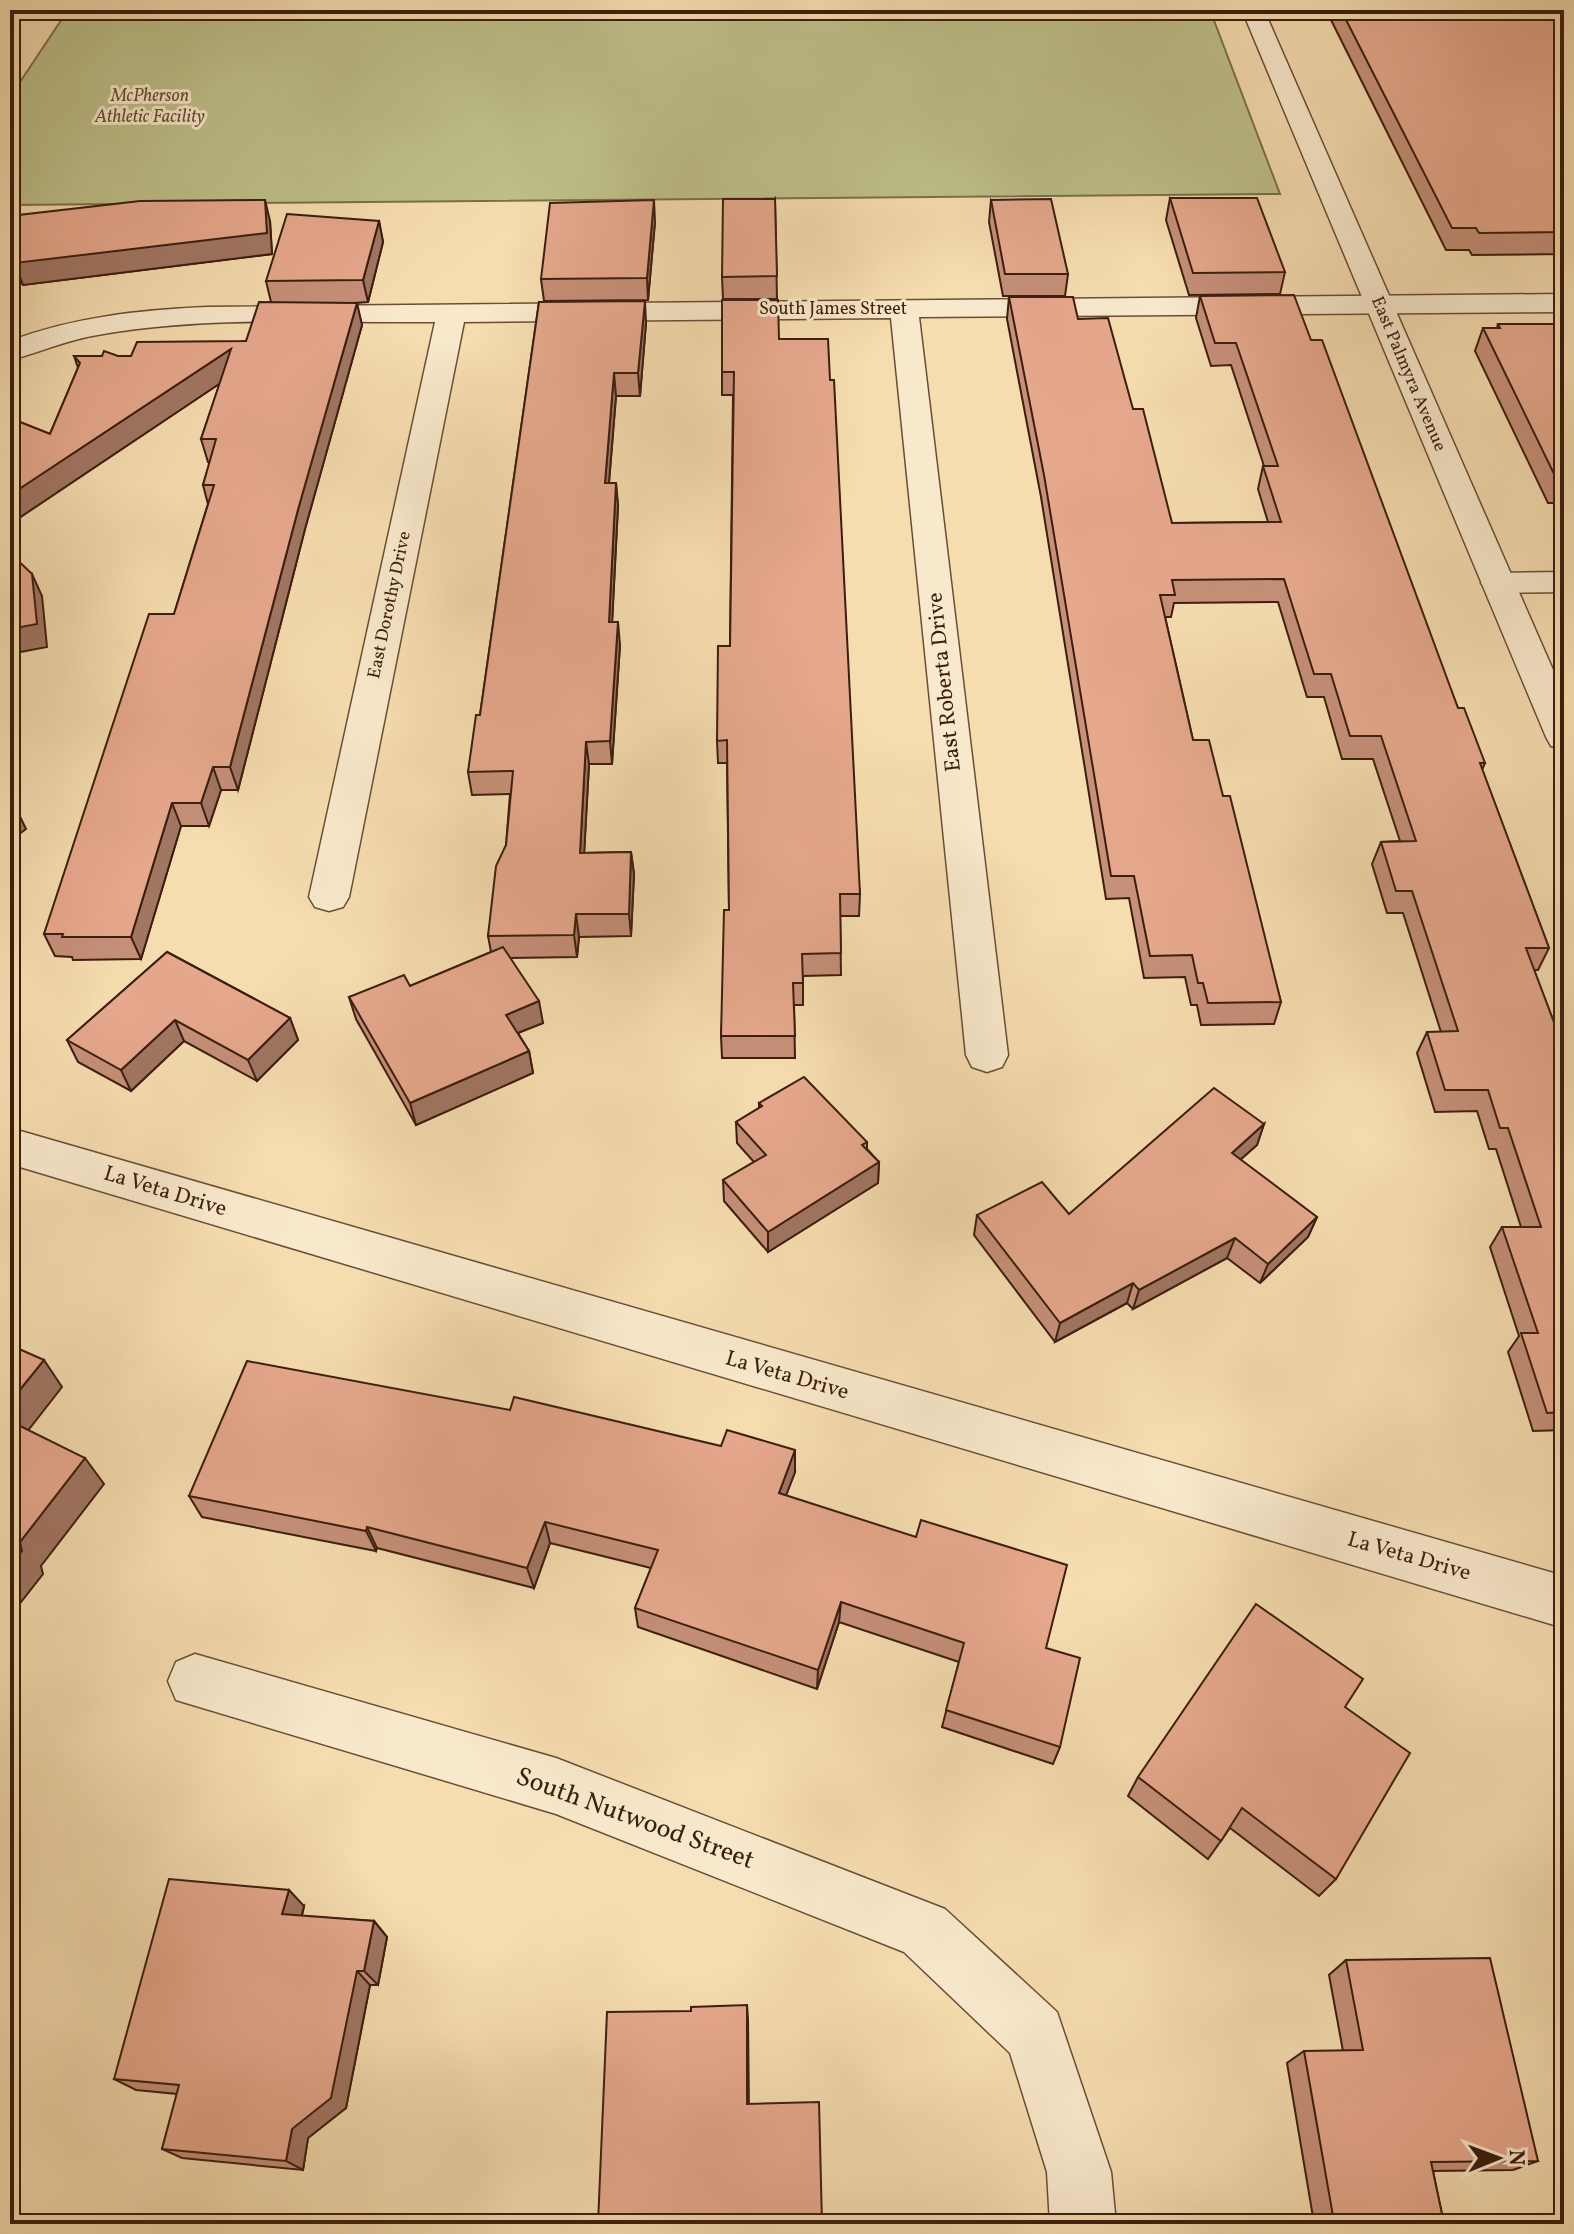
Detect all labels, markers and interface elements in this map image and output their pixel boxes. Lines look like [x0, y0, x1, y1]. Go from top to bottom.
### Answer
park label: McPherson Athletic Facility [94, 84, 205, 130]
street label: East Palmyra Avenue [1364, 293, 1452, 455]
street label: South James Street [759, 297, 907, 322]
street label: East Dorothy Drive [362, 529, 418, 681]
street label: East Roberta Drive [920, 591, 970, 773]
street label: La Veta Drive [100, 1159, 230, 1225]
street label: La Veta Drive [722, 1344, 852, 1408]
street label: La Veta Drive [1344, 1525, 1474, 1589]
street label: South Nutwood Street [511, 1759, 759, 1879]
north arrow [1458, 2118, 1538, 2198]
text: N [1500, 2149, 1531, 2166]

